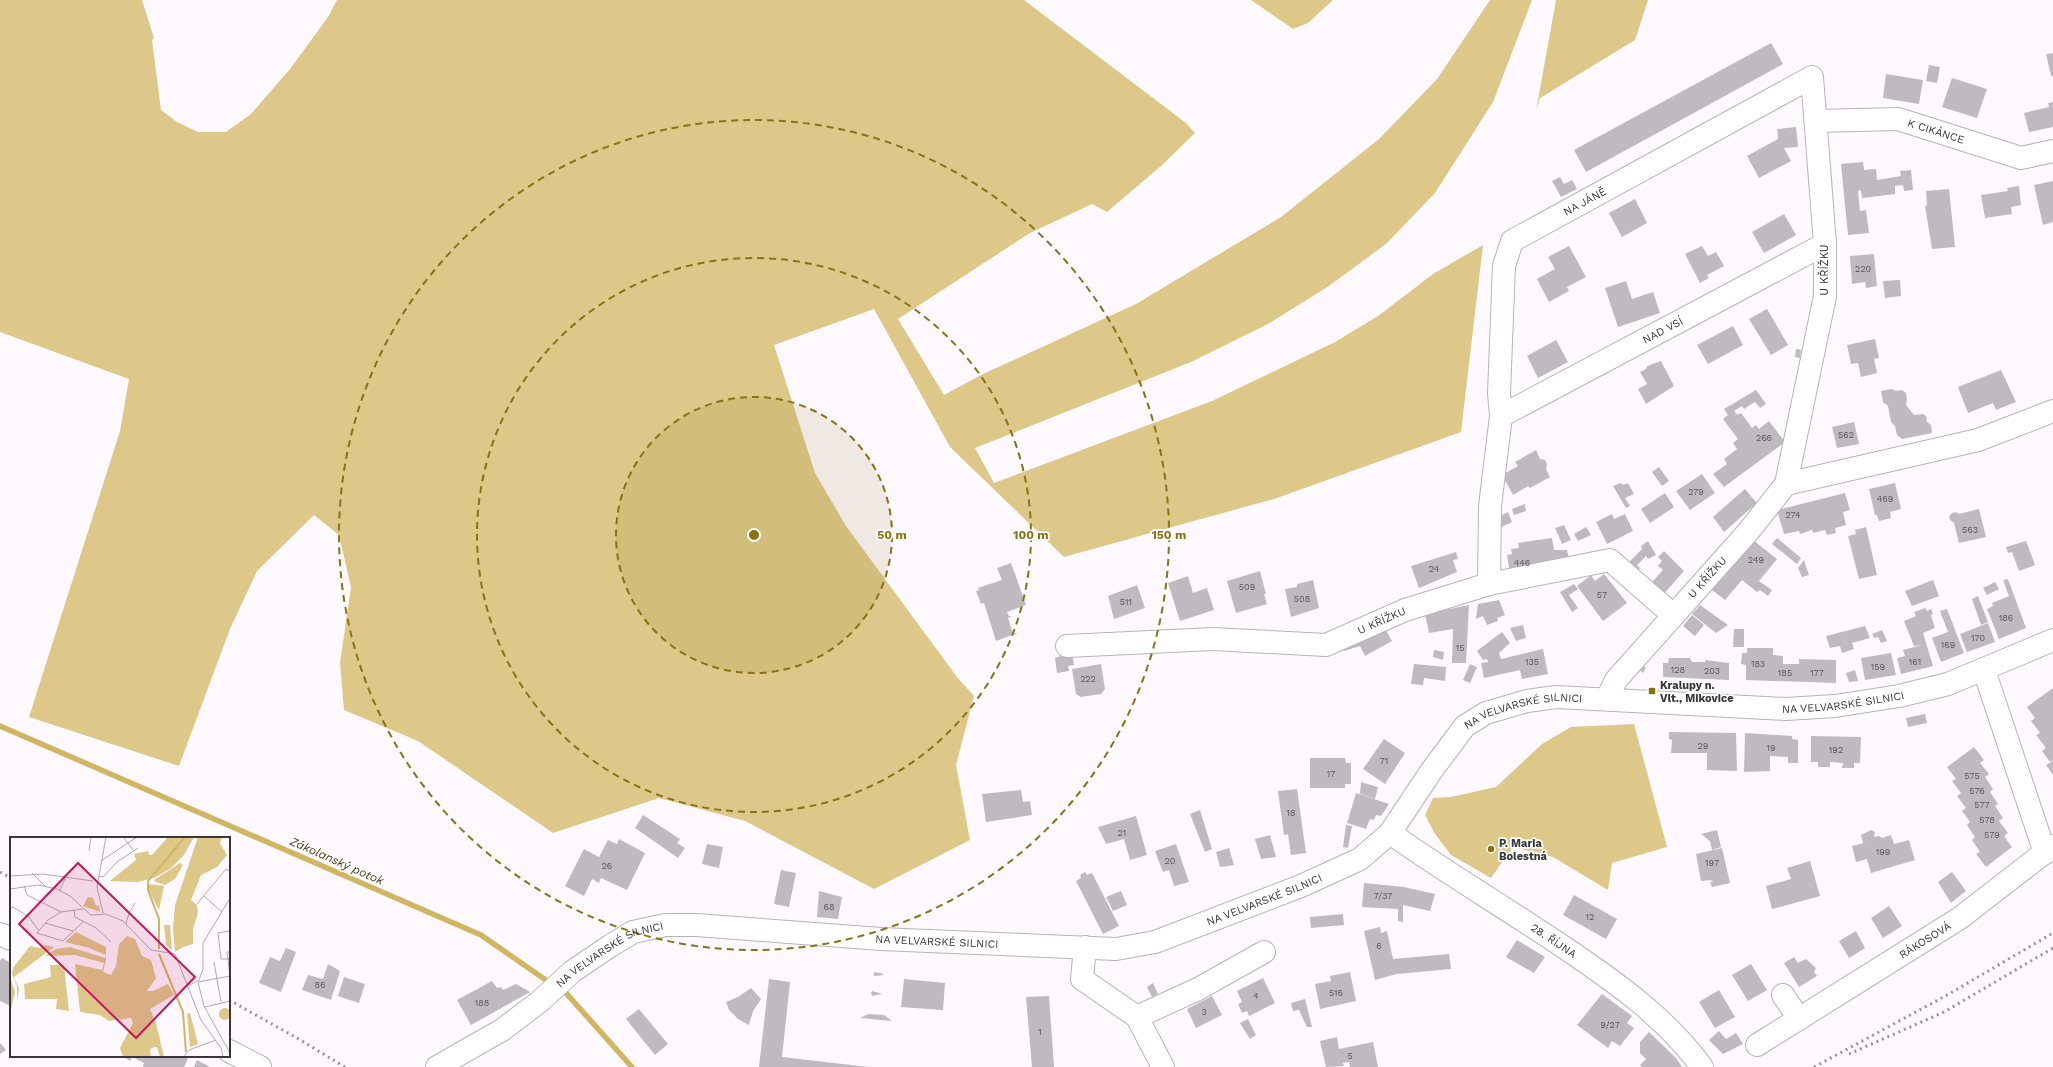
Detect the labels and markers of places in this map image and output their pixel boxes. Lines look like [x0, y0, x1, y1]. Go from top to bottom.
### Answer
centre of rings [747, 528, 761, 542]
place label: Kralupy n. Vlt., Mikovice [1660, 679, 1734, 705]
marker: Kralupy n. Vlt., Mikovice [1647, 686, 1657, 696]
place label: P. Maria Bolestná [1499, 837, 1548, 863]
marker: P. Maria Bolestná [1486, 844, 1496, 854]

